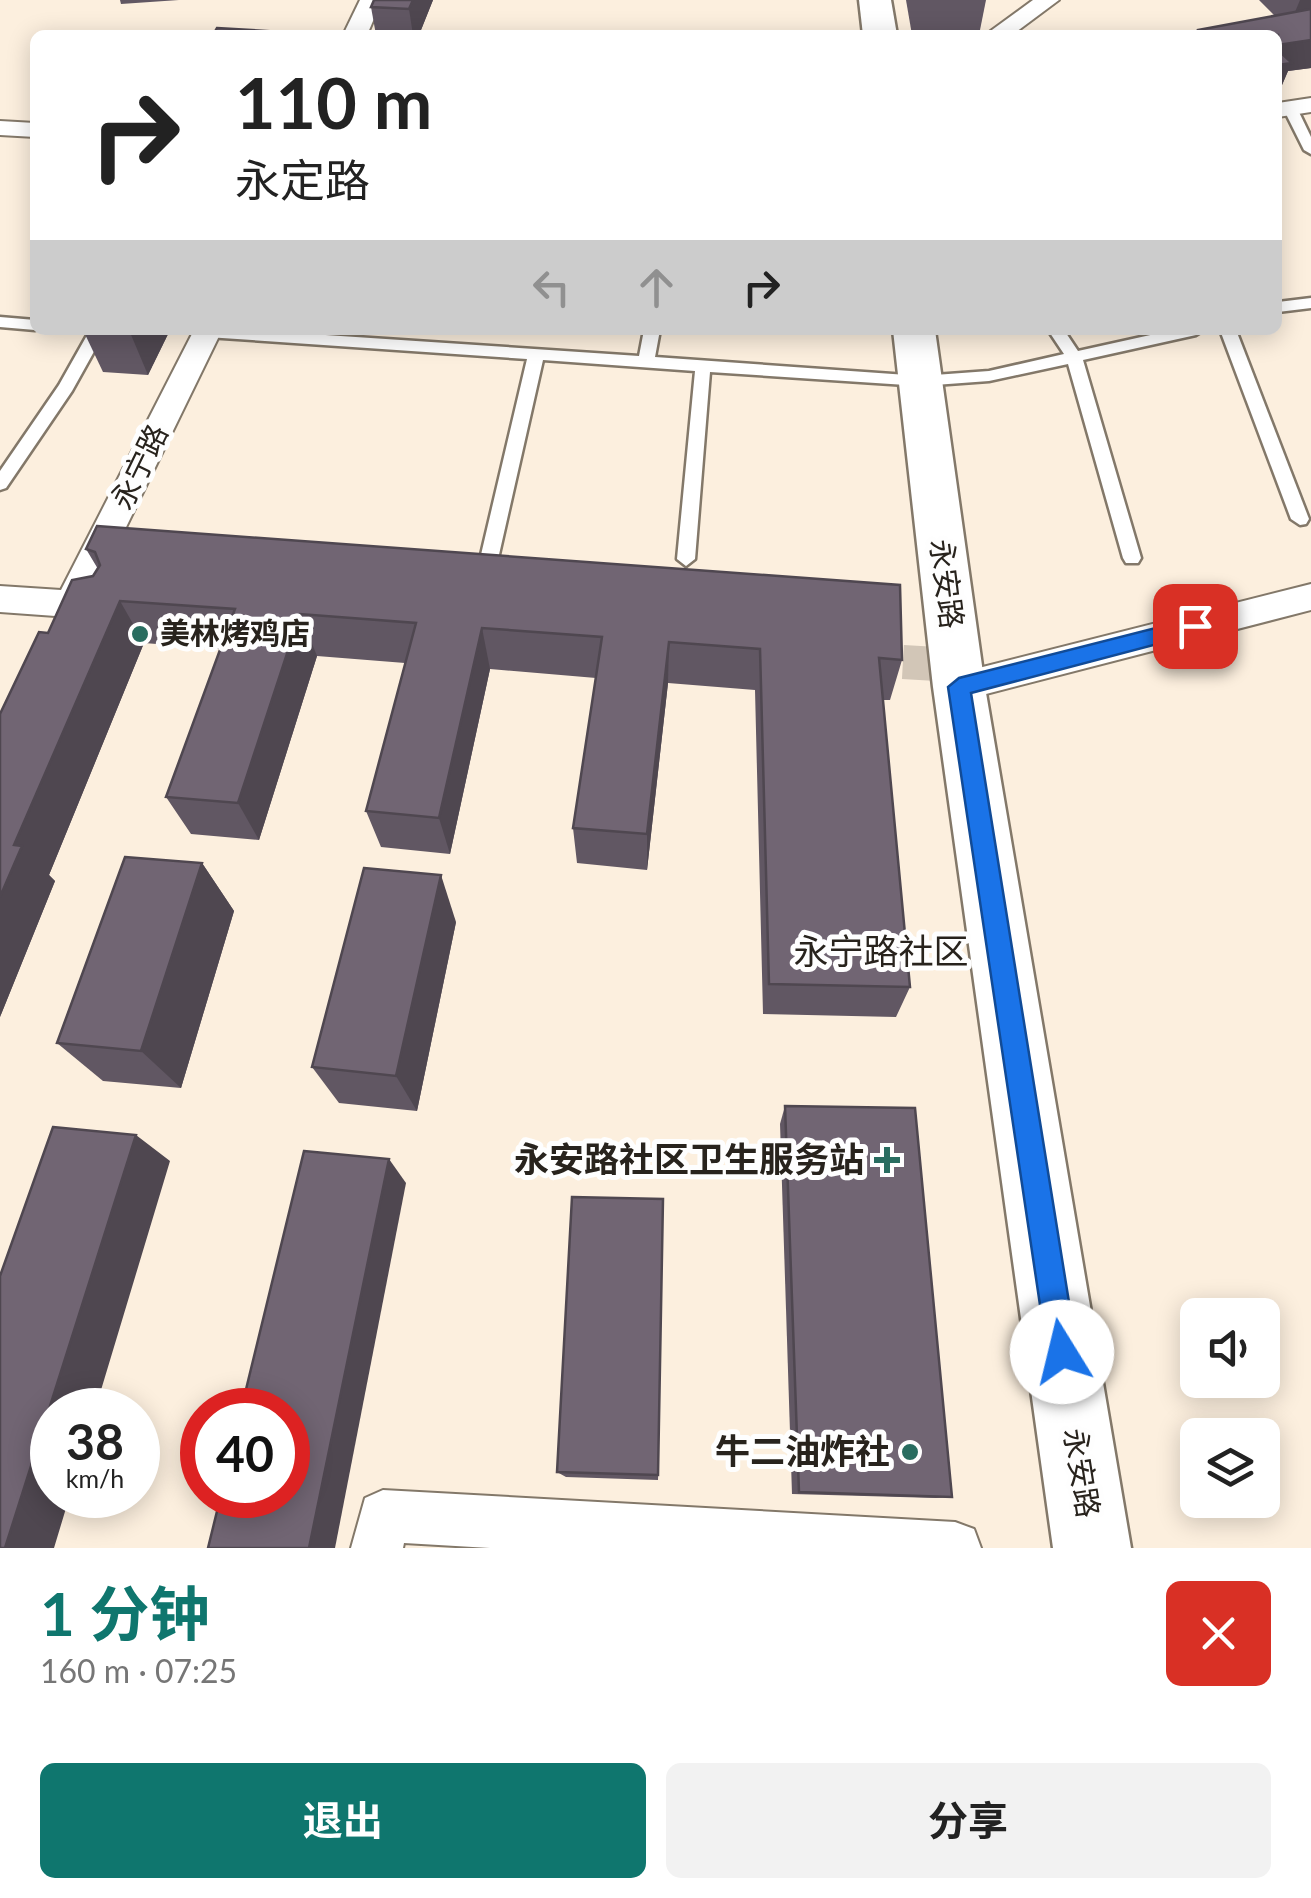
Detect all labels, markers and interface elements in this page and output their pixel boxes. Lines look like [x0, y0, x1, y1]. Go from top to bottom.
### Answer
text: 110 m [235, 60, 432, 144]
icon: right [70, 70, 200, 200]
text: 永定路 [235, 153, 370, 207]
icon: left [524, 260, 579, 315]
icon: ahead [629, 260, 684, 315]
icon: right [734, 260, 789, 315]
street label: 永宁路 [102, 418, 174, 514]
street label: 永安路 [925, 537, 971, 631]
pin [1153, 584, 1238, 669]
icon: arrive [1168, 599, 1223, 654]
place label: 美林烤鸡店 [160, 614, 310, 650]
marker: 美林烤鸡店 [129, 623, 151, 645]
district label: 永宁路社区 [793, 929, 969, 971]
place label: 永安路社区卫生服务站 [514, 1137, 864, 1179]
marker: 永安路社区卫生服务站 [874, 1147, 900, 1173]
map controls [1180, 1298, 1280, 1518]
button: sound [1180, 1298, 1280, 1398]
position arrow [1010, 1300, 1114, 1404]
speed limit sign: 40 [180, 1388, 310, 1518]
text: 38 [66, 1411, 124, 1471]
button: layers [1180, 1418, 1280, 1518]
street label: 永安路 [1058, 1425, 1108, 1520]
place label: 牛二油炸社 [715, 1429, 890, 1471]
marker: 牛二油炸社 [899, 1441, 921, 1463]
text: km/h [66, 1463, 124, 1493]
text: 1 分钟 [40, 1577, 209, 1649]
button: close [1166, 1581, 1271, 1686]
text: 160 m · 07:25 [40, 1651, 237, 1690]
button: 退出 [40, 1763, 646, 1878]
button: 分享 [666, 1763, 1271, 1878]

